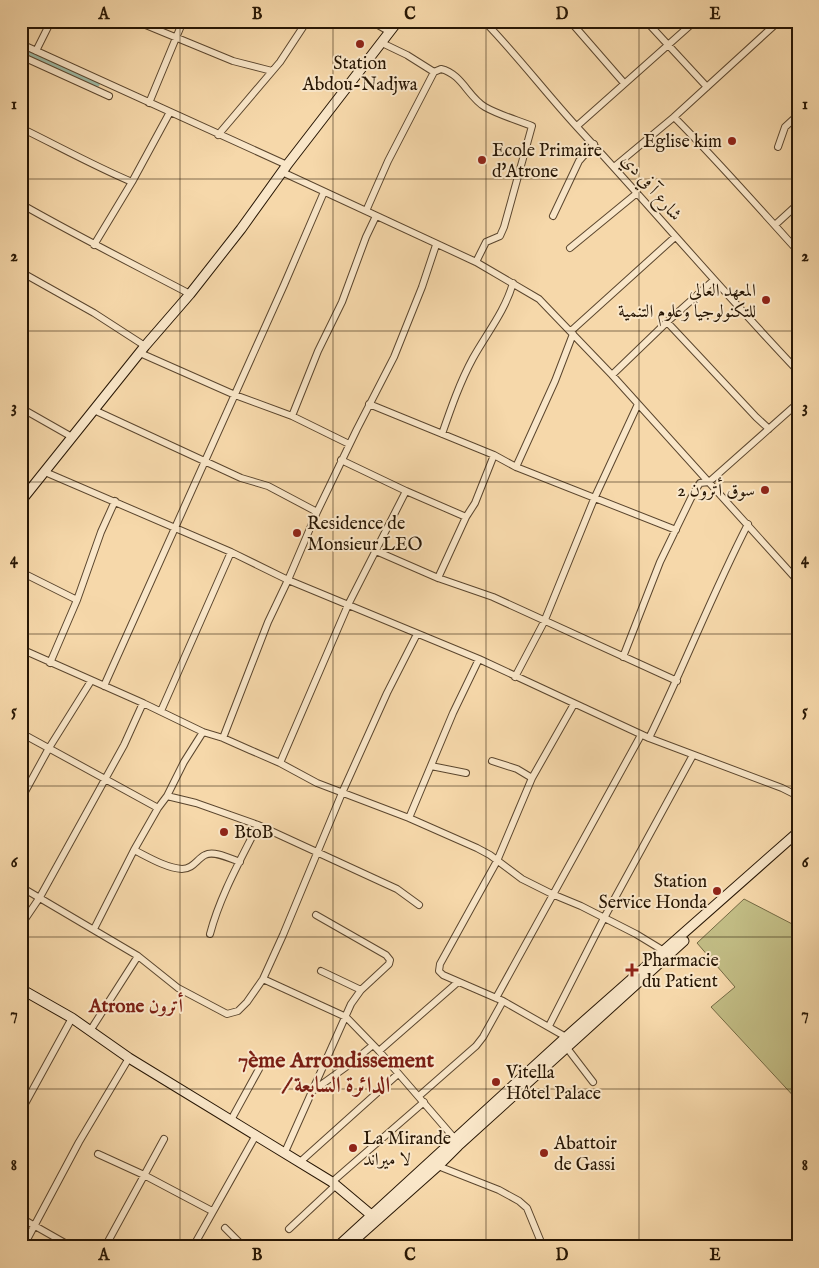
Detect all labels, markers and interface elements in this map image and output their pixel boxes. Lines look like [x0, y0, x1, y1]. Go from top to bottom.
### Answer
text: A [98, 5, 111, 25]
text: B [252, 5, 263, 25]
text: C [404, 5, 416, 25]
text: D [556, 5, 569, 25]
text: E [709, 5, 721, 25]
marker: Station Abdou-Nadjwa [354, 38, 366, 50]
place label: Station Abdou-Nadjwa [301, 53, 418, 97]
text: 1 [11, 95, 17, 115]
text: 1 [802, 95, 808, 115]
place label: Eglise kim [643, 131, 722, 154]
marker: Eglise kim [726, 135, 738, 147]
place label: Ecole Primaire d'Atrone [492, 140, 602, 184]
street label: شارع آ في دي [614, 150, 686, 228]
marker: Ecole Primaire d'Atrone [476, 154, 488, 166]
text: 2 [10, 247, 18, 267]
text: 2 [801, 247, 809, 267]
place label: المعهد العالي للتكنولوجيا وعلوم التنمية [618, 280, 756, 327]
marker: المعهد العالي للتكنولوجيا وعلوم التنمية [760, 294, 772, 306]
text: 3 [11, 398, 17, 418]
text: 3 [802, 398, 808, 418]
place label: سوق أترون 2 [677, 477, 755, 503]
marker: سوق أترون 2 [759, 484, 771, 496]
place label: Residence de Monsieur LEO [307, 513, 422, 557]
marker: Residence de Monsieur LEO [291, 527, 303, 539]
text: 4 [10, 550, 19, 570]
text: 4 [801, 550, 810, 570]
text: 5 [11, 702, 17, 722]
text: 5 [802, 702, 808, 722]
place label: BtoB [234, 822, 273, 845]
marker: BtoB [218, 826, 230, 838]
text: 6 [11, 853, 19, 873]
text: 6 [802, 853, 810, 873]
place label: Station Service Honda [598, 871, 707, 915]
marker: Station Service Honda [711, 885, 723, 897]
place label: Pharmacie du Patient [642, 950, 719, 994]
marker: Pharmacie du Patient [626, 964, 638, 976]
district label: Atrone أترون [88, 992, 184, 1019]
text: 7 [10, 1005, 18, 1025]
text: 7 [801, 1005, 809, 1025]
district label: 7ème Arrondissement / الدائرة السابعة [238, 1047, 435, 1100]
place label: Vitella Hôtel Palace [505, 1062, 601, 1106]
marker: Vitella Hôtel Palace [490, 1076, 502, 1088]
place label: La Mirande لا ميراند [363, 1128, 451, 1172]
place label: Abattoir de Gassi [553, 1133, 617, 1177]
marker: La Mirande لا ميراند [347, 1142, 359, 1154]
marker: Abattoir de Gassi [538, 1147, 550, 1159]
text: 8 [11, 1156, 17, 1176]
text: 8 [802, 1156, 808, 1176]
text: A [98, 1246, 111, 1266]
text: B [252, 1246, 263, 1266]
text: C [404, 1246, 416, 1266]
text: D [556, 1246, 569, 1266]
text: E [709, 1246, 721, 1266]

